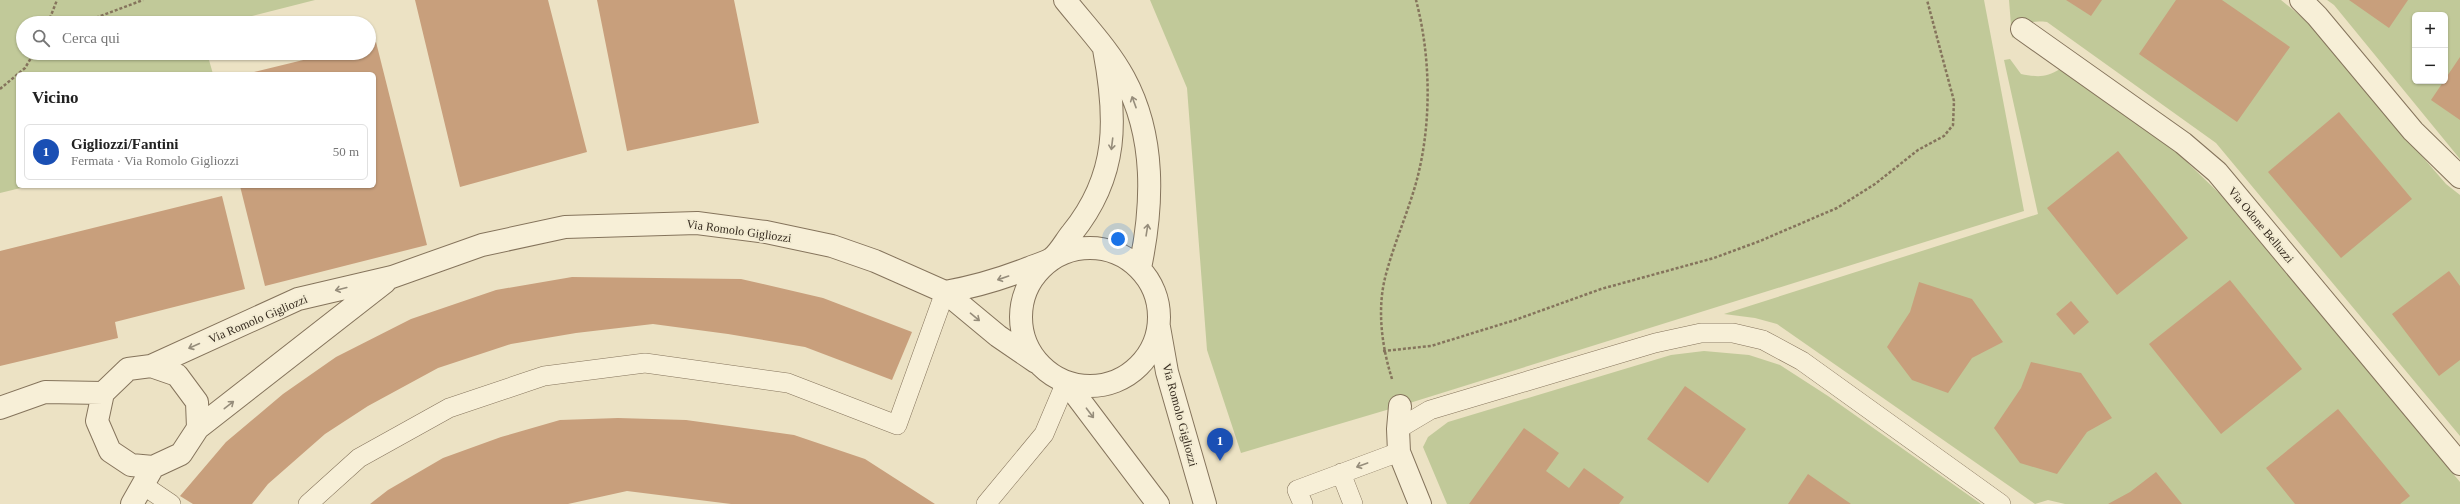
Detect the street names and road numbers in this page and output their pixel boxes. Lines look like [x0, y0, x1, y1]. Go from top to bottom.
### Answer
street label: Via Odone Belluzzi [2225, 184, 2297, 266]
street label: Via Romolo Gigliozzi [686, 217, 793, 245]
street label: Via Romolo Gigliozzi [207, 292, 310, 346]
street label: Via Romolo Gigliozzi [1160, 362, 1201, 469]

